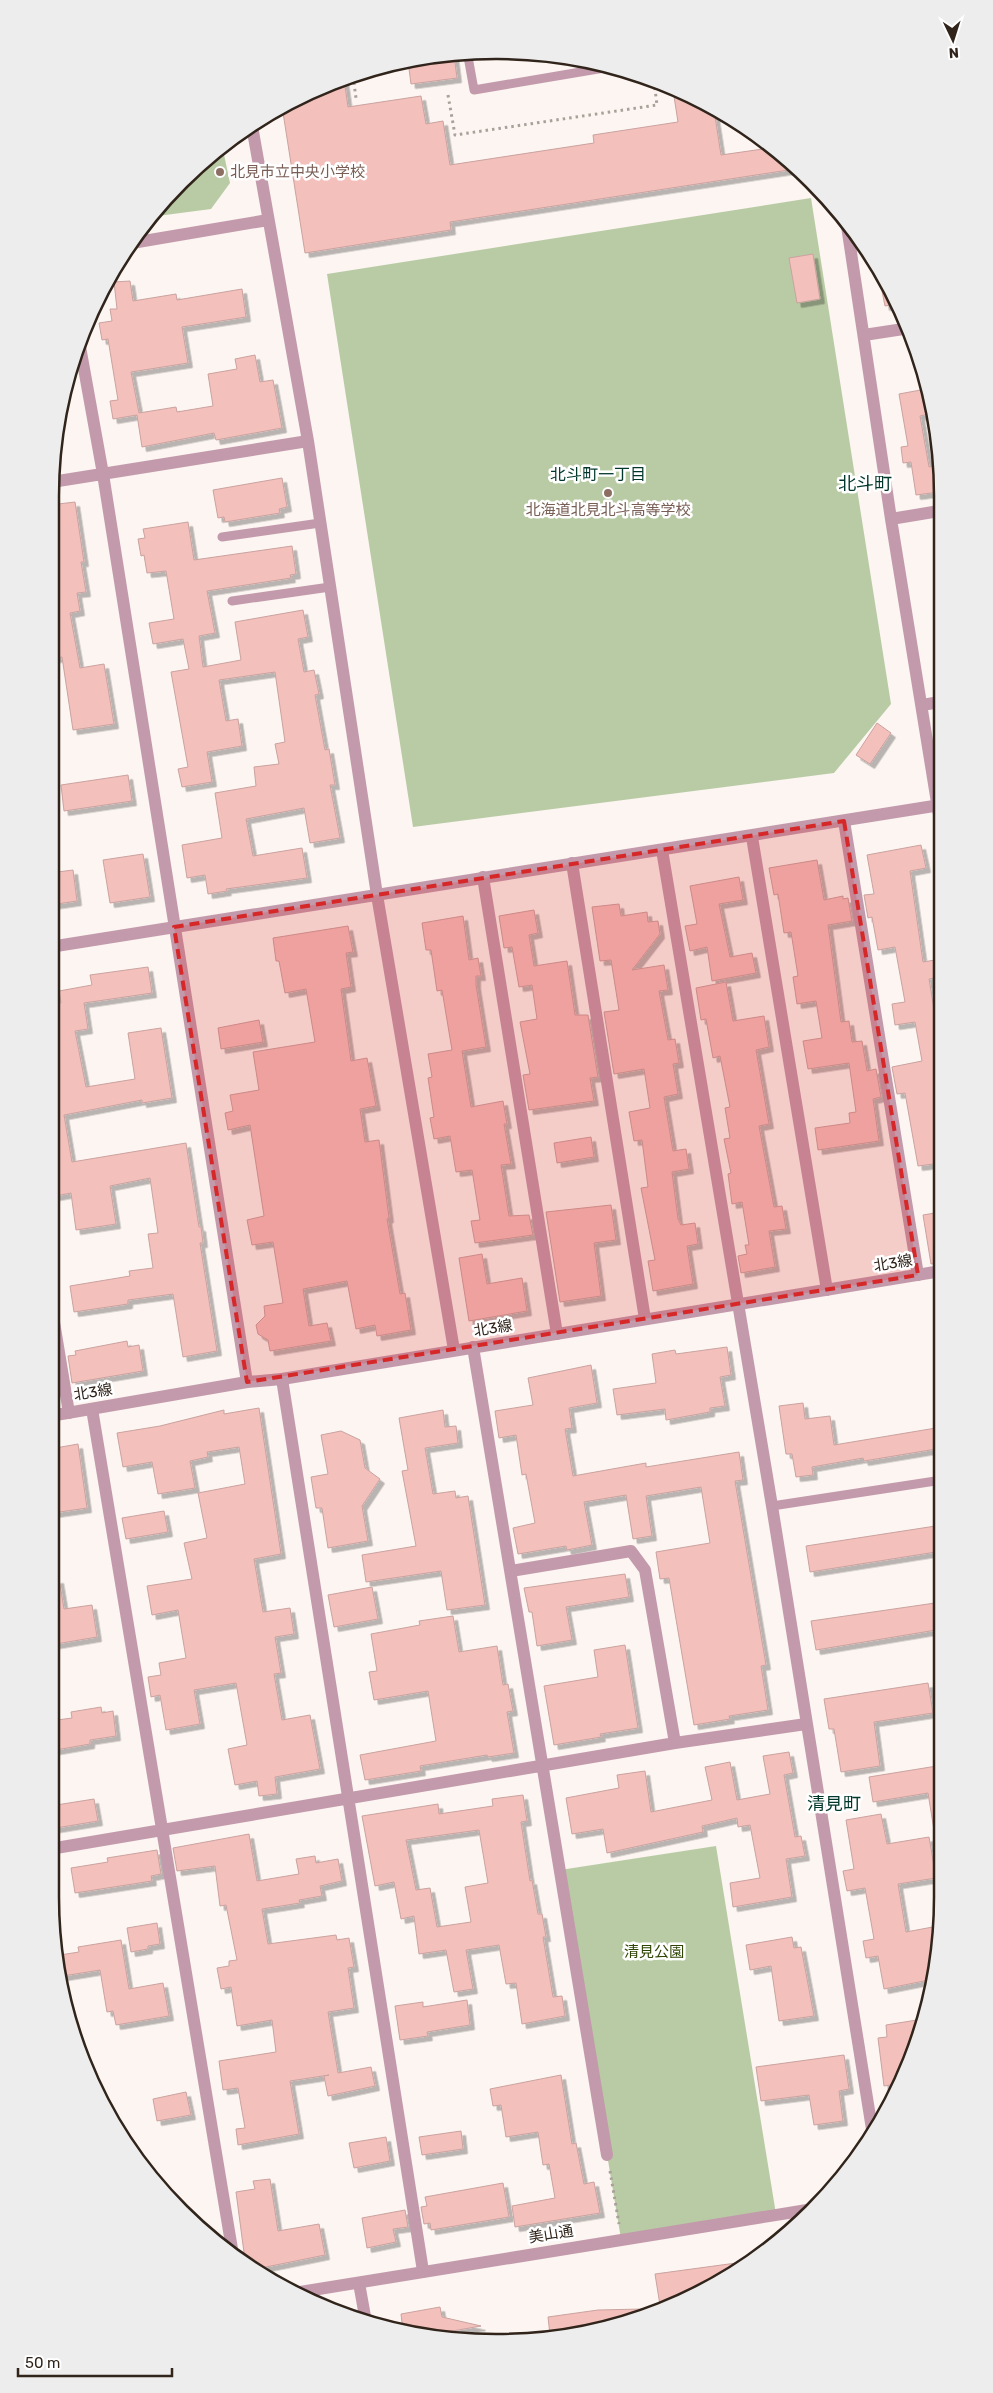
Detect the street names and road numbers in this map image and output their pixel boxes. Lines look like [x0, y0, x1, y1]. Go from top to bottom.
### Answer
street label: 北3線 [872, 1251, 914, 1275]
street label: 北3線 [472, 1316, 514, 1340]
street label: 北3線 [72, 1380, 114, 1404]
street label: 美山通 [527, 2222, 575, 2246]

